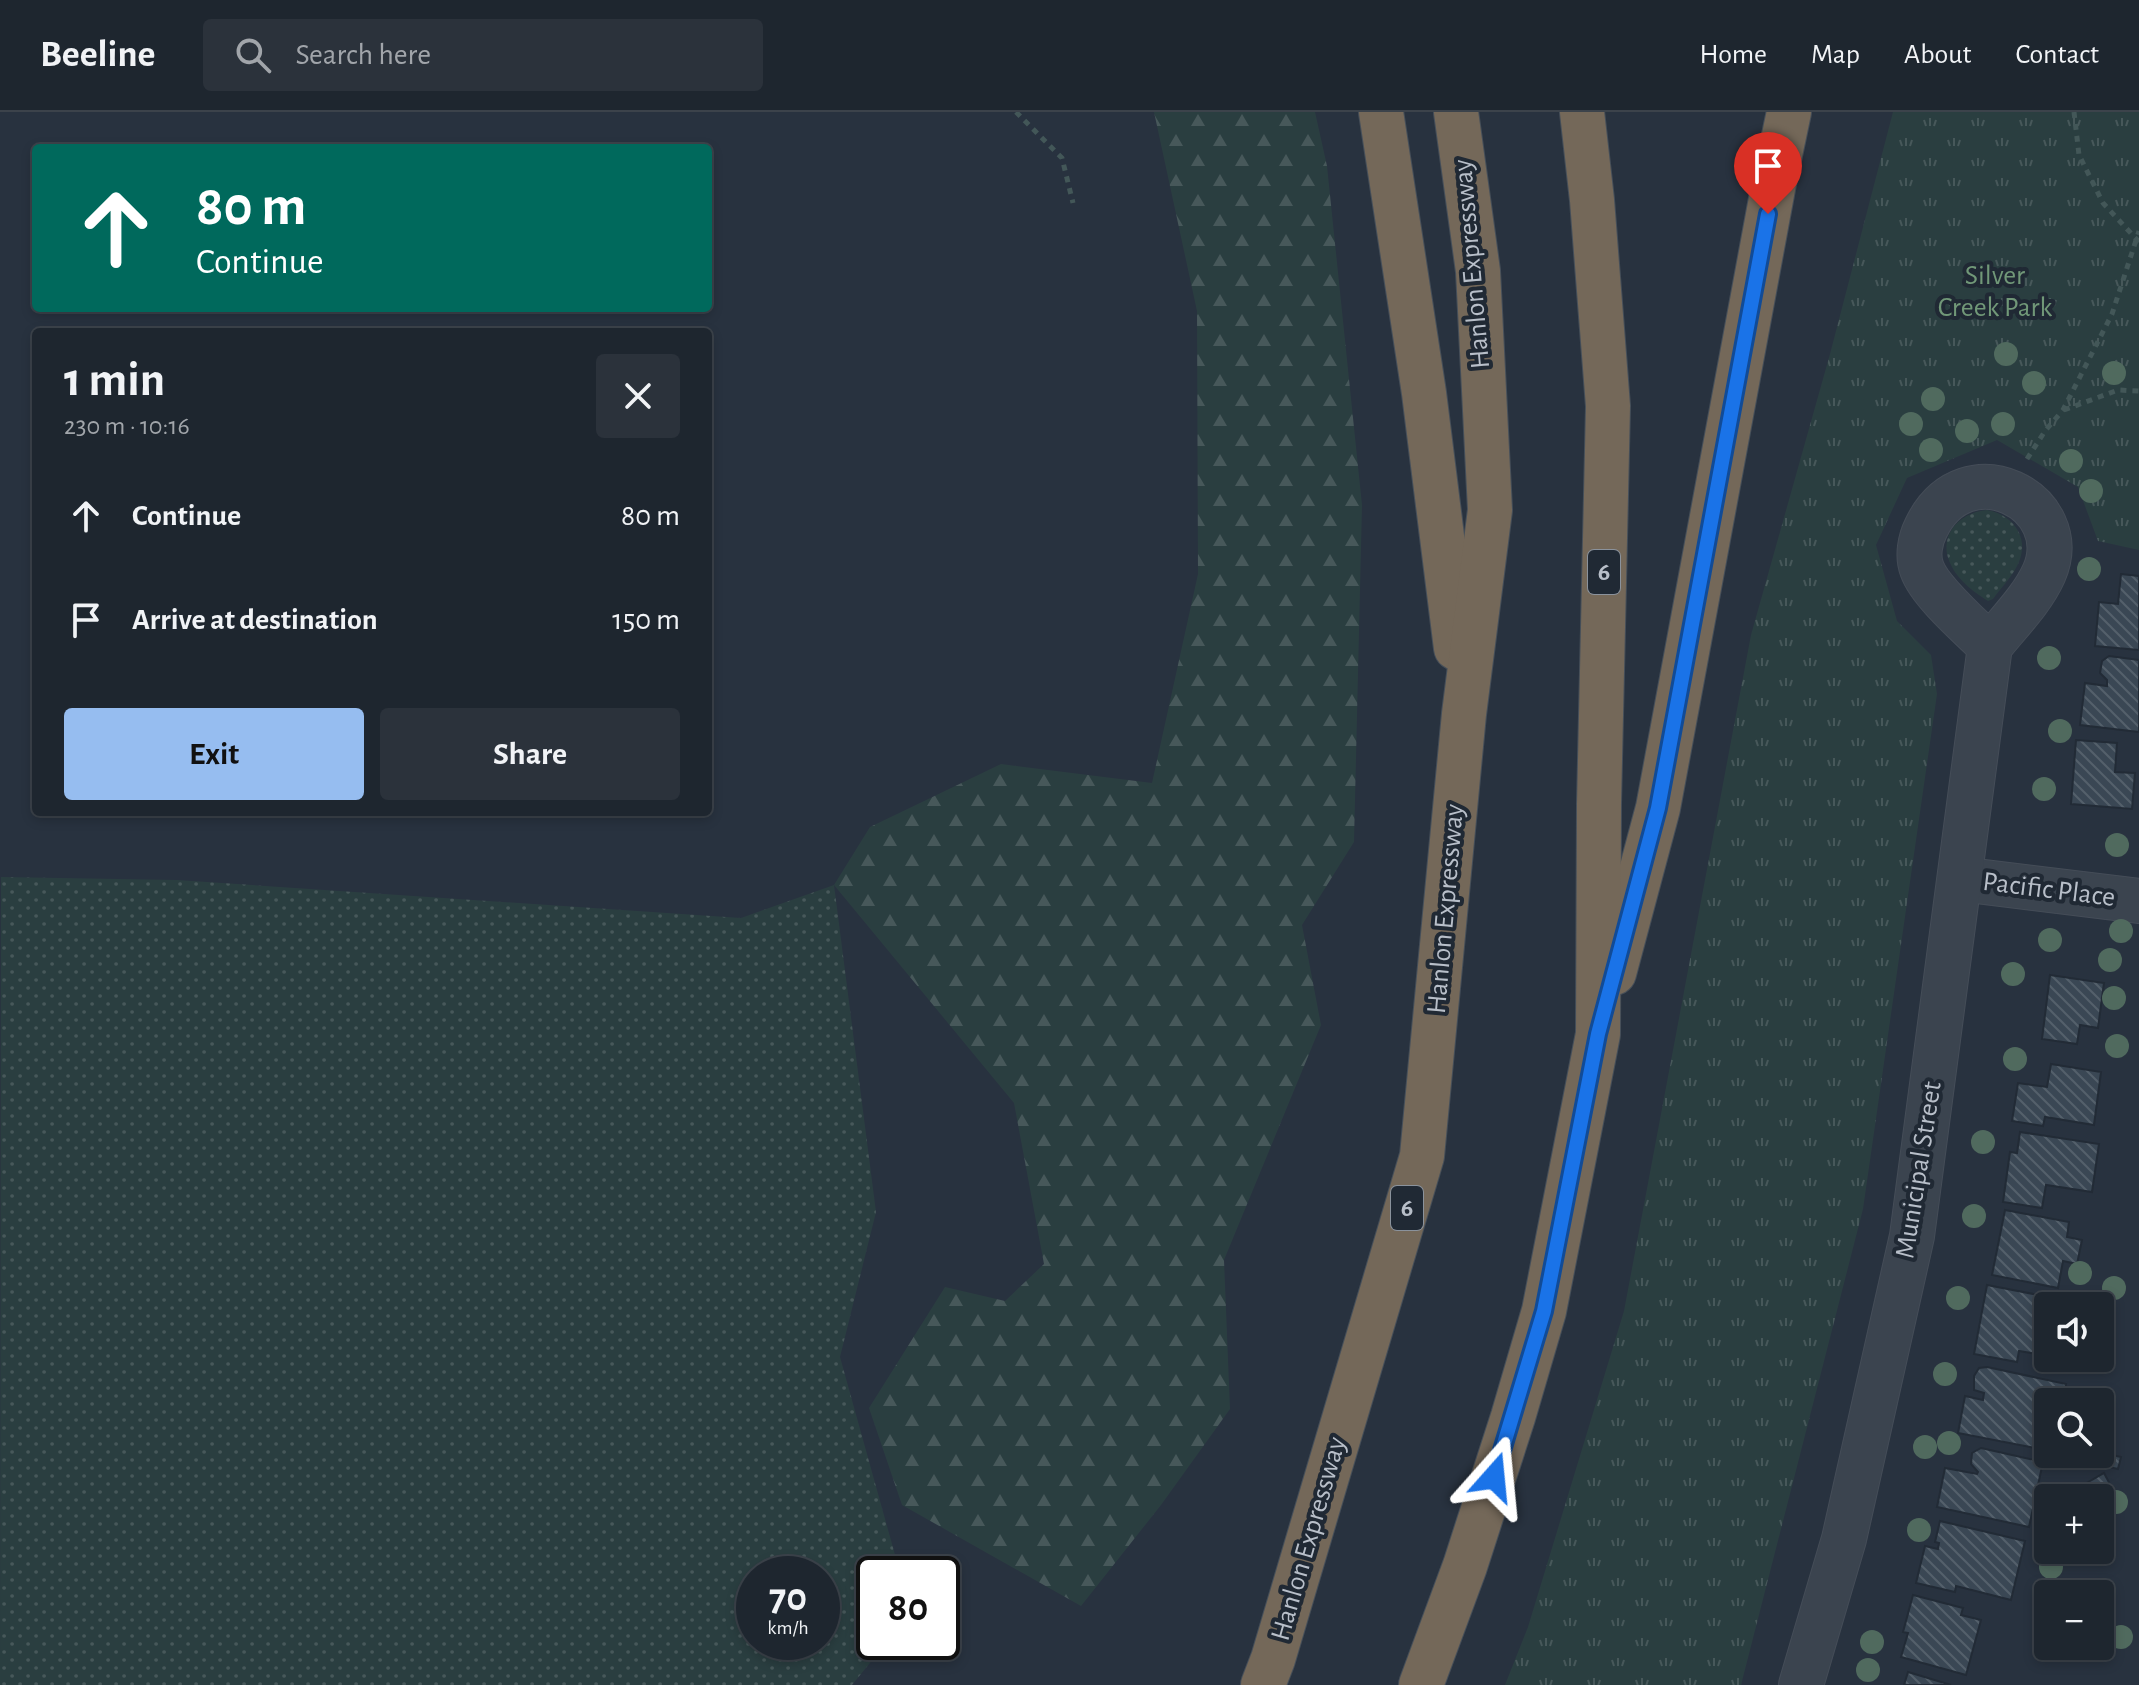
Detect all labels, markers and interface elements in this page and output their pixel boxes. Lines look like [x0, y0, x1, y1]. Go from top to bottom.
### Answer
search box [203, 19, 763, 91]
icon: search [231, 33, 275, 77]
text: Beeline [40, 36, 155, 74]
text: Search here [295, 40, 431, 70]
text: Home [1700, 41, 1767, 69]
text: Map [1811, 41, 1860, 69]
text: About [1904, 41, 1972, 69]
text: Contact [2016, 41, 2099, 69]
pin [1734, 132, 1802, 214]
icon: arrive [1746, 144, 1790, 188]
street label: Hanlon Expressway [1449, 158, 1495, 370]
icon: ahead [64, 176, 168, 280]
text: 80 m [196, 179, 306, 235]
text: Continue [196, 244, 324, 280]
park label: Silver Creek Park [1938, 262, 2052, 322]
button: close [596, 354, 680, 438]
text: 1 min [64, 357, 165, 405]
text: 230 m · 10:16 [64, 413, 190, 439]
icon: ahead [64, 494, 108, 538]
text: Continue [132, 501, 241, 531]
text: 80 m [621, 501, 680, 531]
road number: 6 [1588, 550, 1620, 594]
icon: arrive [64, 598, 108, 642]
text: Arrive at destination [132, 605, 378, 635]
text: 150 m [612, 605, 680, 635]
button: Exit [64, 708, 364, 800]
button: Share [380, 708, 680, 800]
street label: Hanlon Expressway [1423, 803, 1469, 1015]
street label: Pacific Place [1981, 868, 2117, 912]
street label: Municipal Street [1891, 1079, 1947, 1261]
road number: 6 [1391, 1186, 1423, 1230]
map controls [2034, 1292, 2114, 1660]
button: sound [2034, 1292, 2114, 1372]
button: search [2034, 1388, 2114, 1468]
street label: Hanlon Expressway [1267, 1434, 1351, 1644]
position arrow [1452, 1435, 1536, 1519]
button: + [2034, 1484, 2114, 1564]
speed limit sign: 80 [856, 1556, 960, 1660]
text: 70 [769, 1578, 807, 1618]
button: − [2034, 1580, 2114, 1660]
text: km/h [767, 1618, 809, 1638]

